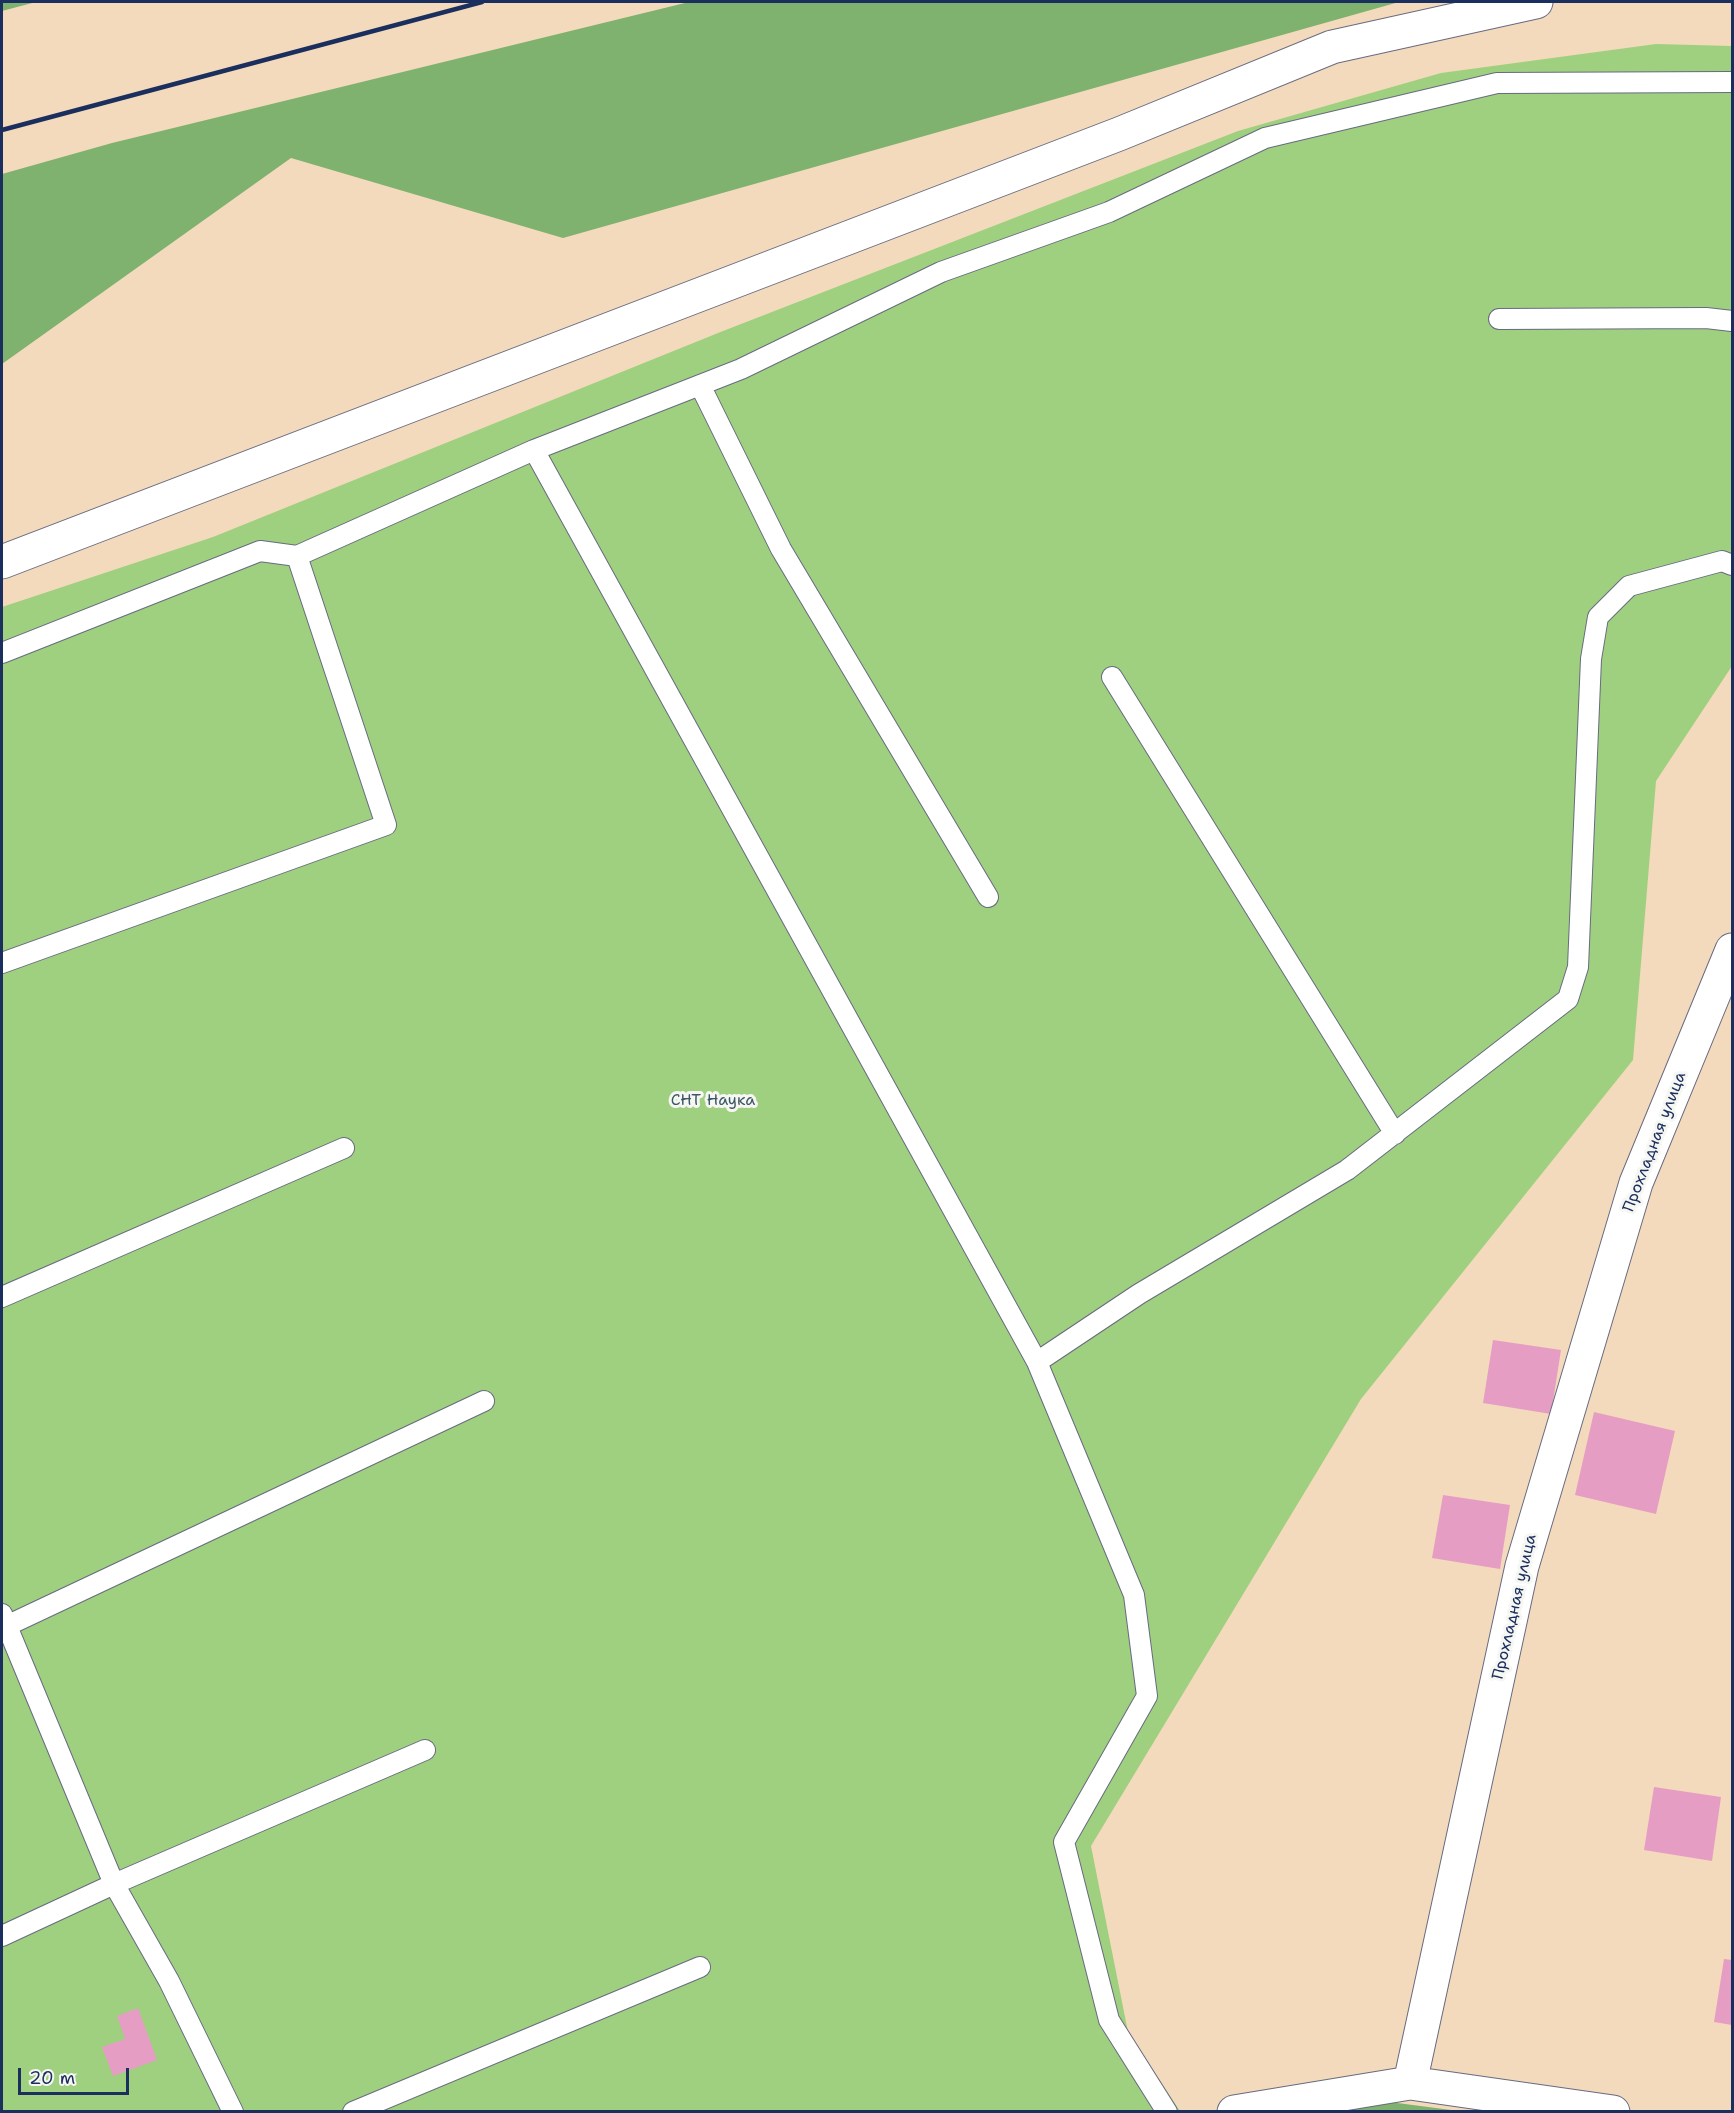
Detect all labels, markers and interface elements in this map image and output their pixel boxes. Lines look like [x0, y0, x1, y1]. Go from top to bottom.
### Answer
street label: Прохладная улица [1619, 1069, 1691, 1215]
park label: СНТ Наука [671, 1091, 755, 1111]
street label: Прохладная улица [1489, 1532, 1541, 1682]
scale bar [21, 2056, 132, 2094]
text: 20 m [29, 2066, 75, 2090]

